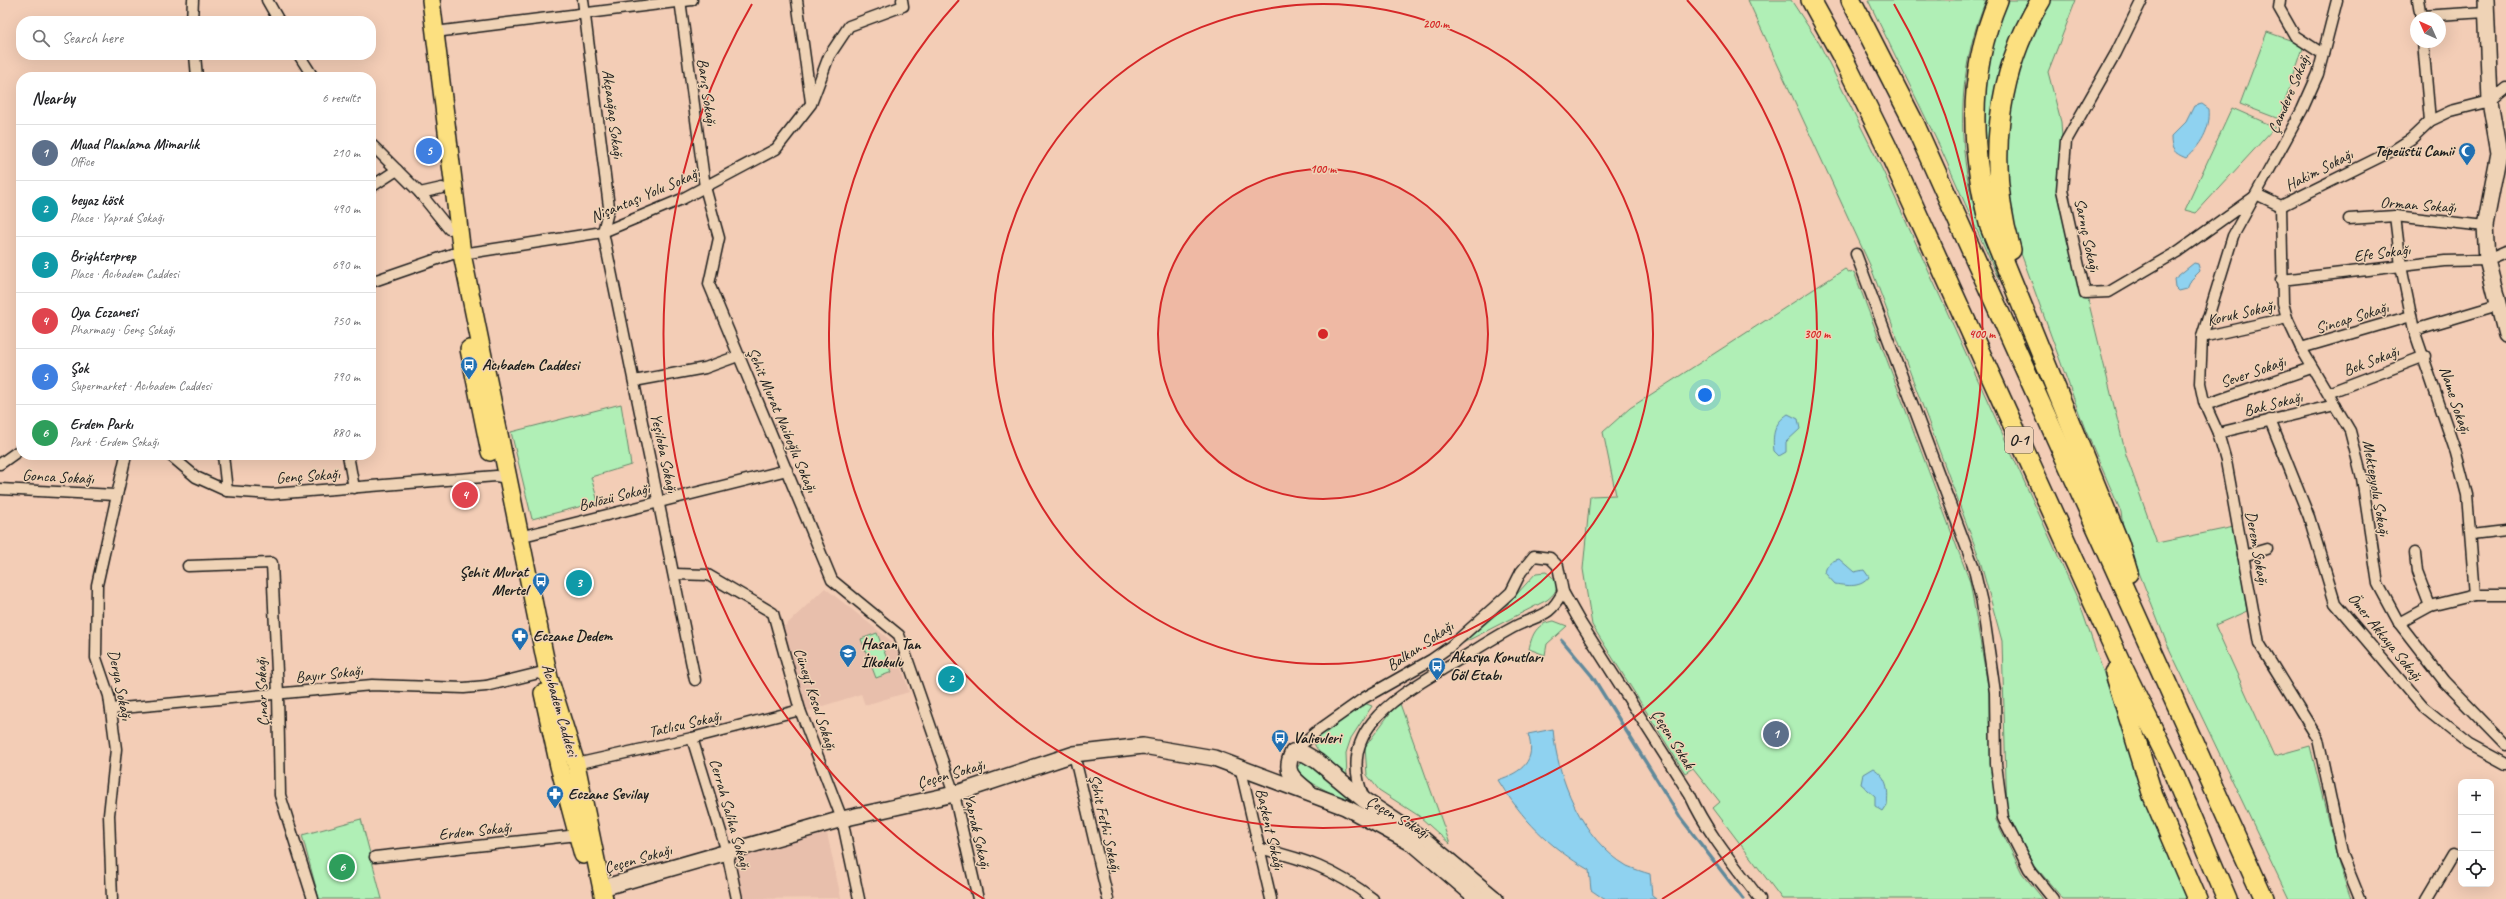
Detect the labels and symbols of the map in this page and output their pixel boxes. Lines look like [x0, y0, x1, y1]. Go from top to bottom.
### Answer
north arrow [2410, 12, 2446, 48]
text: 200 m [1423, 16, 1450, 32]
street label: Çamdere Sokağı [2263, 50, 2315, 137]
street label: Barış Sokağı [692, 57, 722, 128]
street label: Akçaağaç Sokağı [598, 68, 628, 161]
pin: 5 [416, 136, 442, 166]
place label: Tepeüstü Camii [2375, 141, 2457, 161]
mosque icon: Tepeüstü Camii [2457, 141, 2477, 166]
street label: Hakim Sokağı [2282, 144, 2357, 196]
text: 100 m [1310, 161, 1337, 177]
street label: Nişantaşı Yolu Sokağı [587, 163, 704, 227]
street label: Orman Sokağı [2379, 192, 2458, 218]
street label: Sarnıç Sokağı [2069, 197, 2105, 274]
street label: Efe Sokağı [2353, 239, 2412, 266]
street label: Koruk Sokağı [2205, 295, 2278, 331]
street label: Sincap Sokağı [2313, 297, 2392, 339]
text: 300 m [1804, 326, 1831, 342]
text: 400 m [1969, 326, 1996, 342]
centre of rings [1316, 327, 1330, 341]
street label: Bek Sokağı [2340, 341, 2402, 381]
street label: Şehit Murat Naiboğlu Sokağı [742, 344, 822, 496]
street label: Sever Sokağı [2218, 351, 2289, 392]
bus stop icon: Acıbadem Caddesi [459, 355, 479, 380]
place label: Acıbadem Caddesi [482, 355, 581, 375]
street label: Name Sokağı [2435, 364, 2476, 437]
your location [1695, 385, 1715, 405]
street label: Bak Sokağı [2242, 387, 2305, 421]
street label: Yeşiloba Sokağı [646, 411, 682, 496]
road number: O-1 [2005, 427, 2033, 453]
street label: Mektepyolu Sokağı [2358, 438, 2394, 539]
street label: Genç Sokağı [275, 464, 342, 488]
street label: Gonca Sokağı [22, 465, 95, 489]
street label: Balözü Sokağı [576, 478, 653, 515]
pin: 4 [452, 480, 478, 510]
street label: Derem Sokağı [2241, 510, 2273, 587]
place label: Şehit Murat Mertel [459, 562, 531, 600]
pin: 3 [566, 568, 592, 598]
bus stop icon: Şehit Murat Mertel [531, 571, 551, 596]
street label: Ömer Akkaya Sokağı [2343, 589, 2427, 686]
street label: Balkan Sokağı [1383, 616, 1458, 676]
pharmacy icon: Eczane Dedem [510, 626, 530, 651]
place label: Eczane Dedem [533, 626, 614, 646]
place label: Hasan Tan İlkokulu [861, 634, 922, 672]
school or university icon: Hasan Tan İlkokulu [838, 643, 858, 668]
street label: Cüneyt Kosal Sokağı [789, 645, 841, 754]
place label: Akasya Konutları Göl Etabı [1450, 647, 1544, 685]
street label: Derya Sokağı [103, 648, 137, 723]
street label: Çınar Sokağı [251, 656, 273, 727]
bus stop icon: Akasya Konutları Göl Etabı [1427, 656, 1447, 681]
street label: Bayır Sokağı [295, 660, 364, 687]
street label: Acıbadem Caddesi [537, 662, 583, 760]
pin: 2 [938, 664, 964, 694]
street label: Çeçen Sokak [1647, 705, 1700, 773]
street label: Tatlısu Sokağı [647, 706, 724, 742]
pin: 1 [1763, 719, 1789, 749]
bus stop icon: Valievleri [1270, 728, 1290, 753]
place label: Valievleri [1293, 728, 1343, 748]
street label: Çeçen Sokağı [915, 755, 988, 793]
street label: Cerrah Saliha Sokağı [705, 756, 756, 873]
street label: Şehit Fethi Sokağı [1084, 772, 1126, 875]
pharmacy icon: Eczane Sevilay [545, 784, 565, 809]
place label: Eczane Sevilay [568, 784, 649, 804]
street label: Başkent Sokağı [1251, 786, 1289, 873]
street label: Yaprak Sokağı [959, 791, 996, 872]
street label: Çeçen Sokağı [1363, 791, 1434, 844]
street label: Erdem Sokağı [438, 817, 513, 845]
street label: Çeçen Sokağı [602, 840, 675, 878]
pin: 6 [329, 852, 355, 882]

